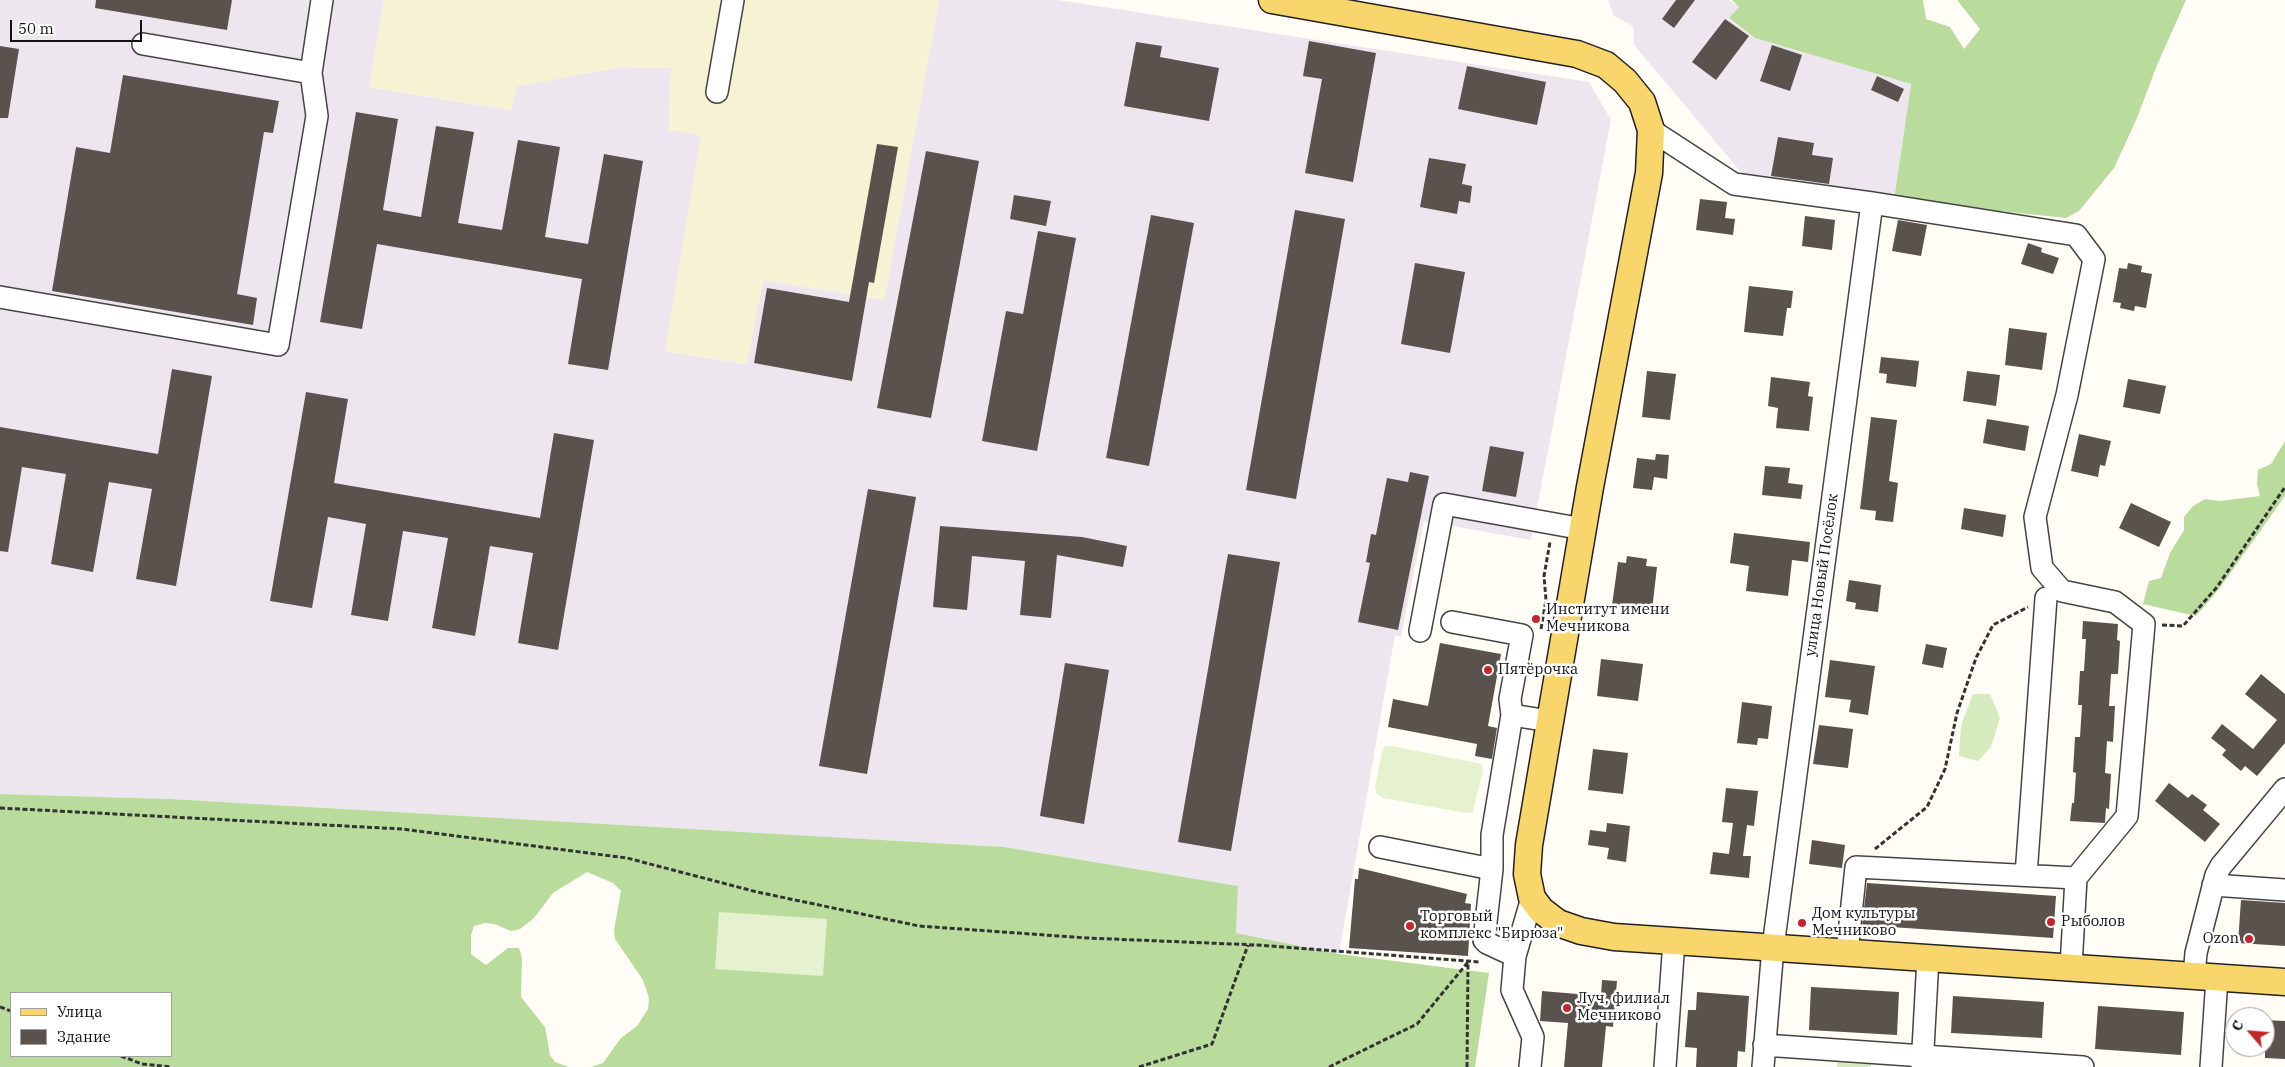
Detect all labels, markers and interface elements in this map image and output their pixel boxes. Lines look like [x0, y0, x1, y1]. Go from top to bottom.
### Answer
scale bar [12, 10, 145, 42]
text: 50 m [18, 19, 54, 38]
street label: улица Новый Посёлок [1802, 492, 1842, 658]
place label: Институт имени Мечникова [1546, 601, 1670, 636]
marker: Институт имени Мечникова [1530, 613, 1542, 625]
place label: Пятёрочка [1498, 661, 1578, 679]
marker: Пятёрочка [1482, 664, 1494, 676]
place label: Дом культуры Мечниково [1812, 905, 1916, 940]
place label: Торговый комплекс "Бирюза" [1420, 908, 1563, 943]
place label: Рыболов [2061, 913, 2125, 931]
marker: Рыболов [2045, 916, 2057, 928]
marker: Дом культуры Мечниково [1796, 917, 1808, 929]
marker: Торговый комплекс "Бирюза" [1404, 920, 1416, 932]
place label: Ozon [2203, 930, 2239, 948]
marker: Ozon [2243, 933, 2255, 945]
place label: Луч, филиал Мечниково [1577, 990, 1670, 1025]
legend [10, 992, 172, 1057]
text: Улица [57, 1002, 102, 1021]
marker: Луч, филиал Мечниково [1561, 1002, 1573, 1014]
north arrow [2225, 1007, 2275, 1057]
text: С [2227, 1017, 2248, 1034]
text: Здание [57, 1027, 111, 1046]

